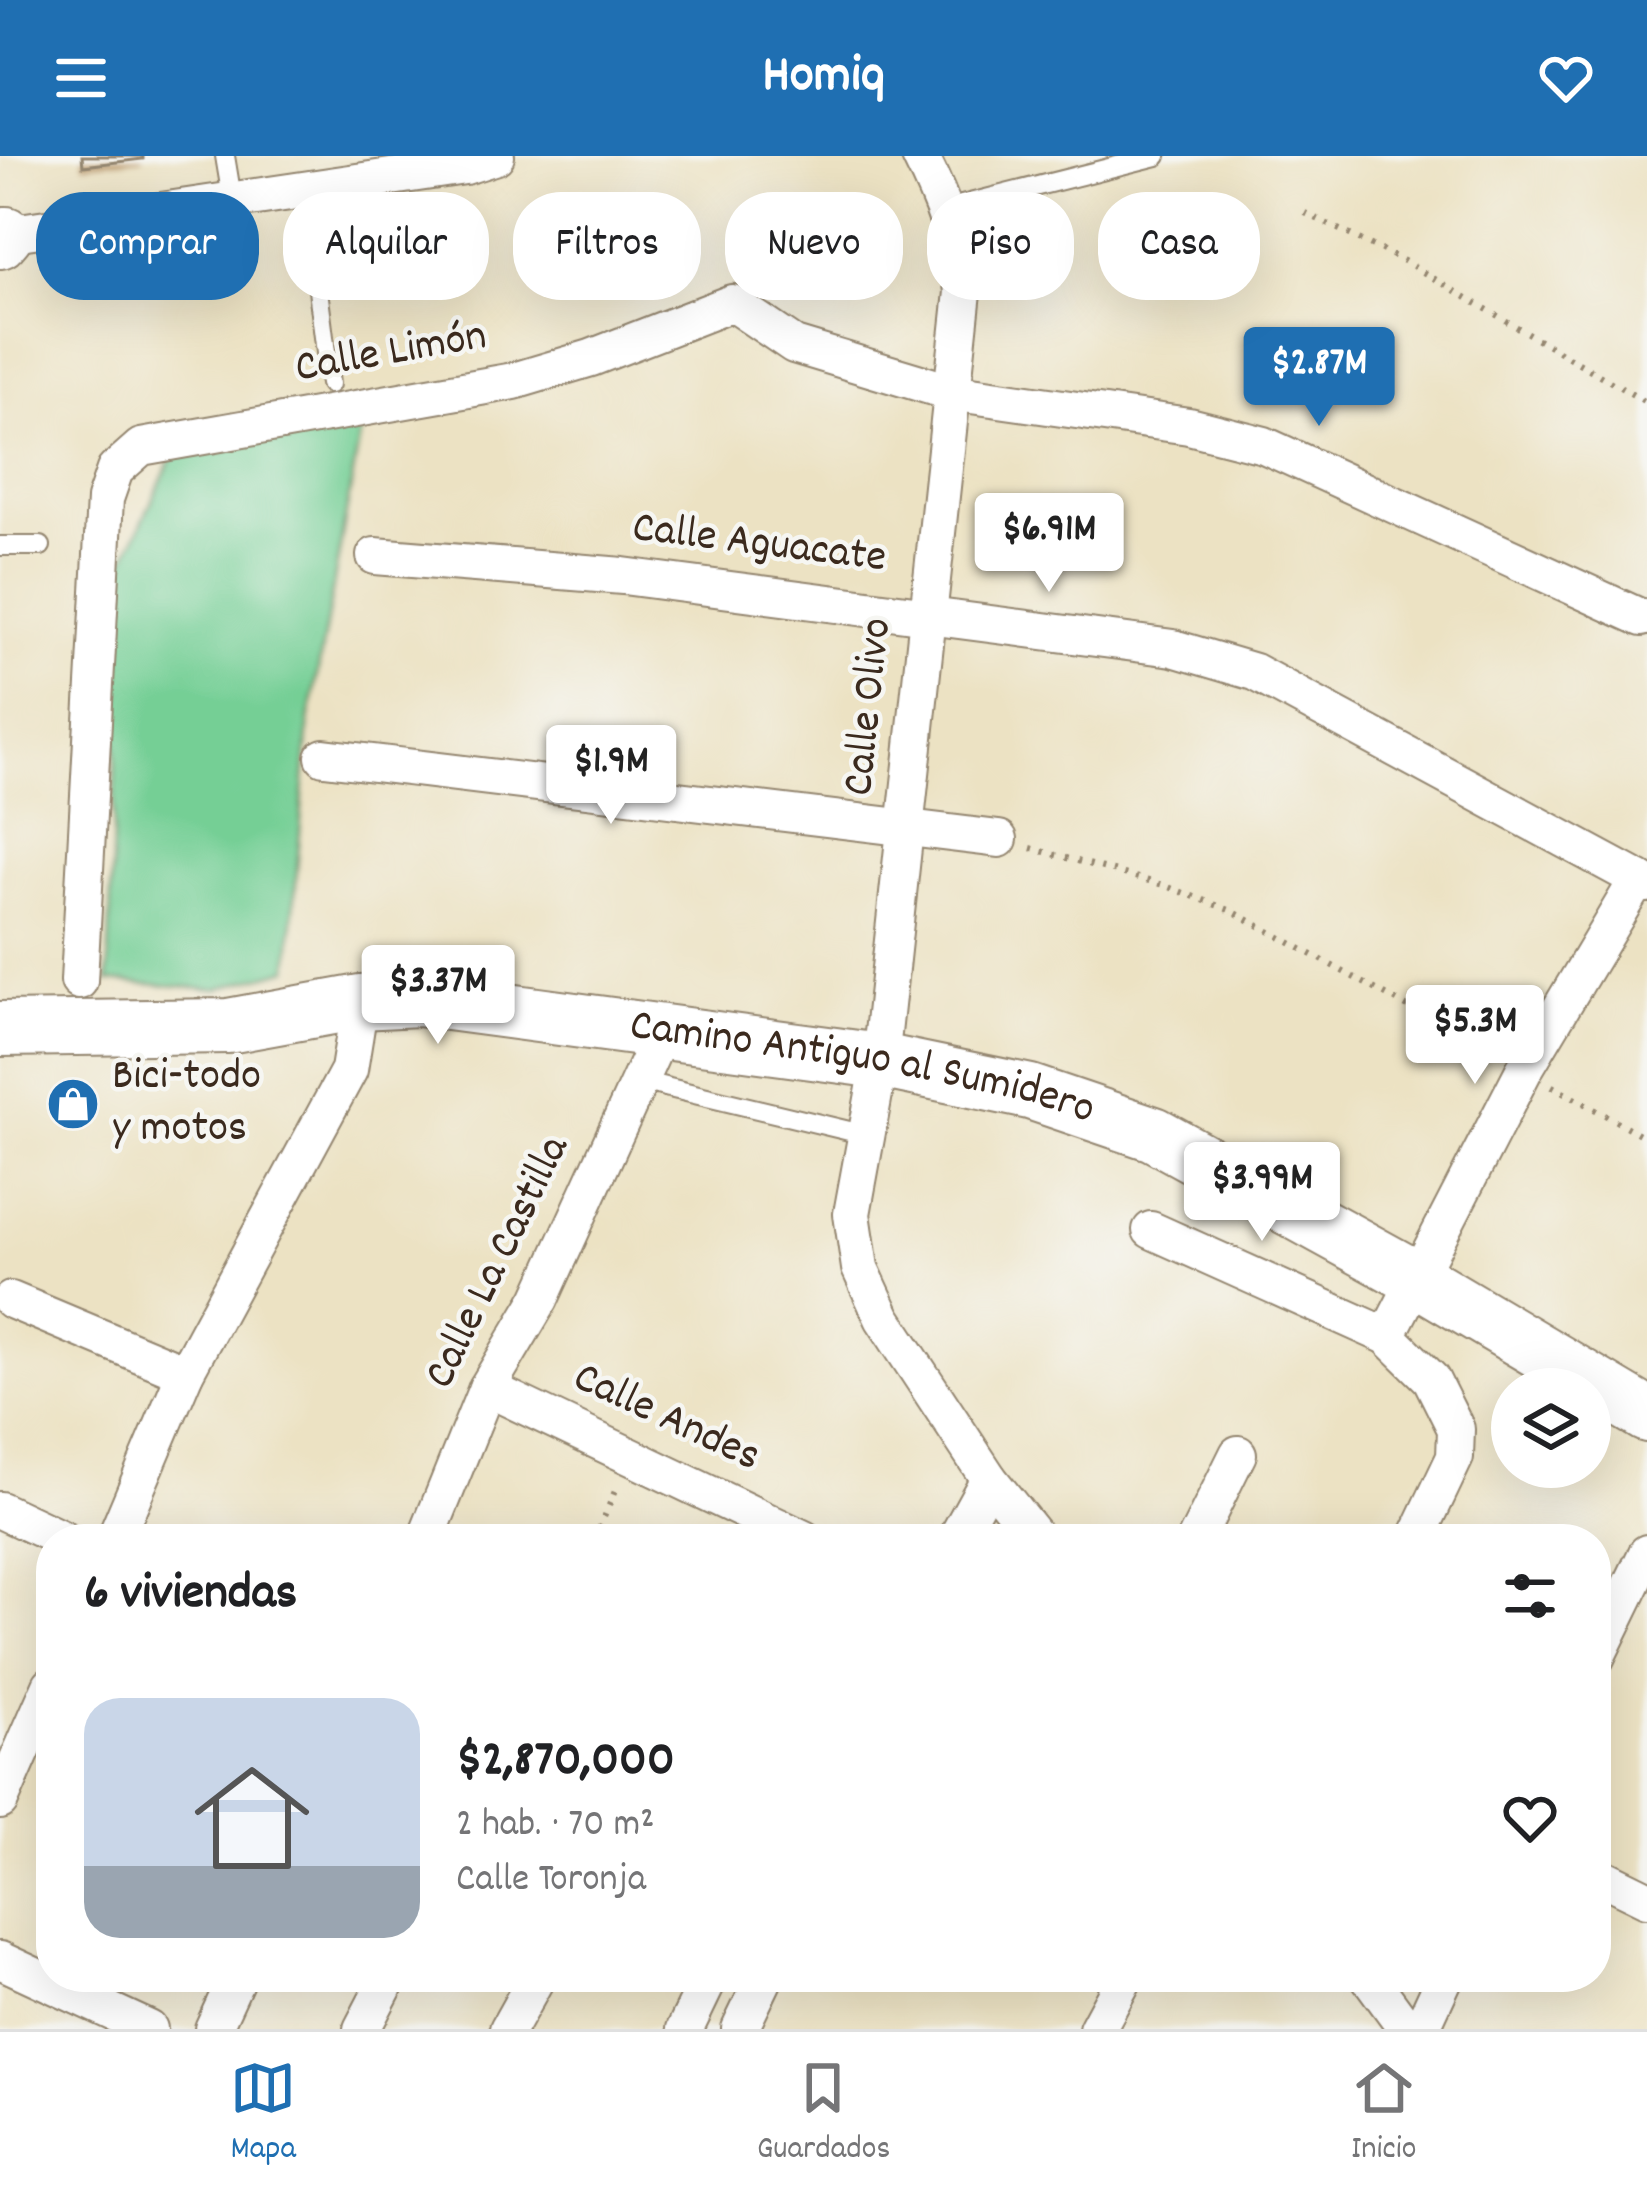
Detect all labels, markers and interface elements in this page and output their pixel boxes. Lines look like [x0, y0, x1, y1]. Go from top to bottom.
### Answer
text: Homiq [762, 40, 885, 117]
icon: menu [48, 45, 114, 111]
icon: heart [1533, 45, 1599, 111]
chip: Comprar [36, 192, 259, 300]
chip: Alquilar [283, 192, 489, 300]
chip: Filtros [513, 192, 701, 300]
chip: Nuevo [725, 192, 903, 300]
chip: Piso [927, 192, 1074, 300]
chip: Casa [1098, 192, 1260, 300]
street label: Calle Limón [290, 306, 492, 402]
pin: $2.87M [1221, 327, 1417, 429]
text: $2.87M [1271, 338, 1367, 393]
pin: $6.91M [951, 493, 1147, 595]
street label: Calle Aguacate [628, 498, 890, 592]
text: $6.91M [1002, 504, 1096, 559]
street label: Calle Olivo [829, 615, 911, 799]
pin: $1.9M [527, 725, 695, 827]
text: $1.9M [573, 736, 649, 791]
pin: $3.37M [340, 945, 536, 1047]
text: $3.37M [389, 956, 487, 1011]
pin: $5.3M [1391, 985, 1559, 1087]
street label: Camino Antiguo al Sumidero [626, 996, 1103, 1144]
text: $5.3M [1433, 996, 1517, 1051]
place label: Bici-todo y motos [112, 1046, 261, 1162]
shop icon: Bici-todo y motos [45, 1076, 101, 1132]
street label: Calle La Castilla [410, 1125, 588, 1400]
pin: $3.99M [1164, 1142, 1360, 1244]
text: $3.99M [1211, 1153, 1313, 1208]
street label: Calle Andes [562, 1348, 770, 1490]
map controls [1491, 1368, 1611, 1488]
button: layers [1491, 1368, 1611, 1488]
text: 6 viviendas [84, 1560, 297, 1632]
icon: filters [1497, 1563, 1563, 1629]
text: $2,870,000 [456, 1727, 675, 1799]
icon: home [180, 1746, 324, 1890]
icon: heart [1497, 1785, 1563, 1851]
text: 2 hab. · 70 m² [456, 1799, 654, 1854]
text: Calle Toronja [456, 1854, 646, 1909]
tab: Mapa [230, 2055, 296, 2174]
tab: Guardados [757, 2055, 890, 2174]
tab: Inicio [1351, 2055, 1417, 2174]

